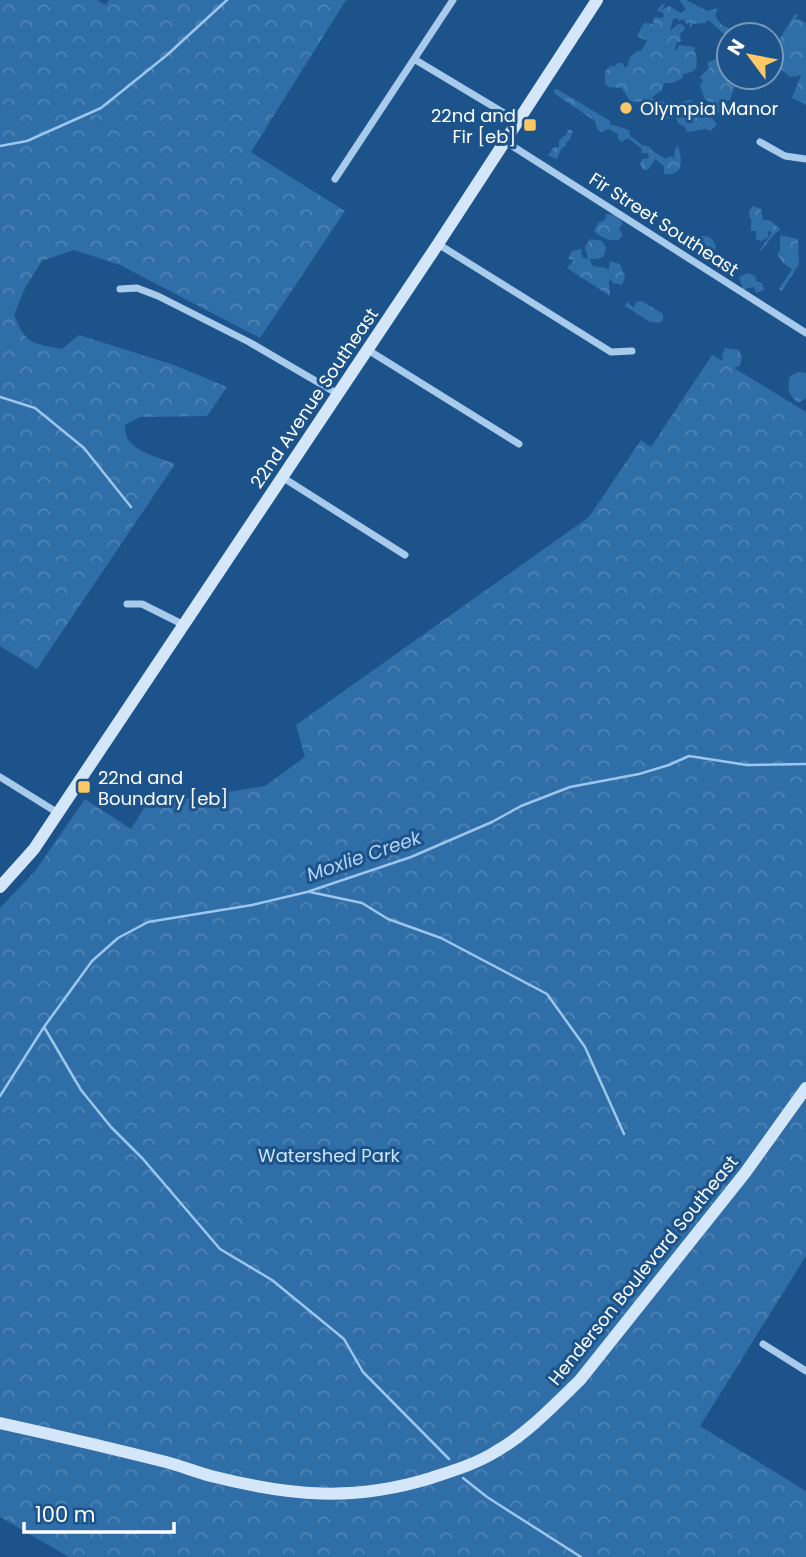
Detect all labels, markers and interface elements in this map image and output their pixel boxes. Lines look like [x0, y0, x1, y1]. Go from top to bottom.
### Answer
north arrow [715, 21, 785, 91]
text: N [721, 34, 751, 60]
place label: Olympia Manor [640, 96, 779, 121]
marker: Olympia Manor [618, 100, 634, 116]
place label: 22nd and Fir [eb] [431, 103, 516, 149]
marker: 22nd and Fir [eb] [522, 117, 538, 133]
street label: Fir Street Southeast [584, 166, 744, 282]
street label: 22nd Avenue Southeast [244, 303, 384, 493]
place label: 22nd and Boundary [eb] [98, 765, 228, 811]
marker: 22nd and Boundary [eb] [76, 779, 92, 795]
water label: Moxlie Creek [303, 823, 426, 888]
park label: Watershed Park [258, 1143, 401, 1168]
street label: Henderson Boulevard Southeast [542, 1150, 744, 1390]
scale bar [24, 1490, 175, 1534]
text: 100 m [35, 1500, 95, 1529]

